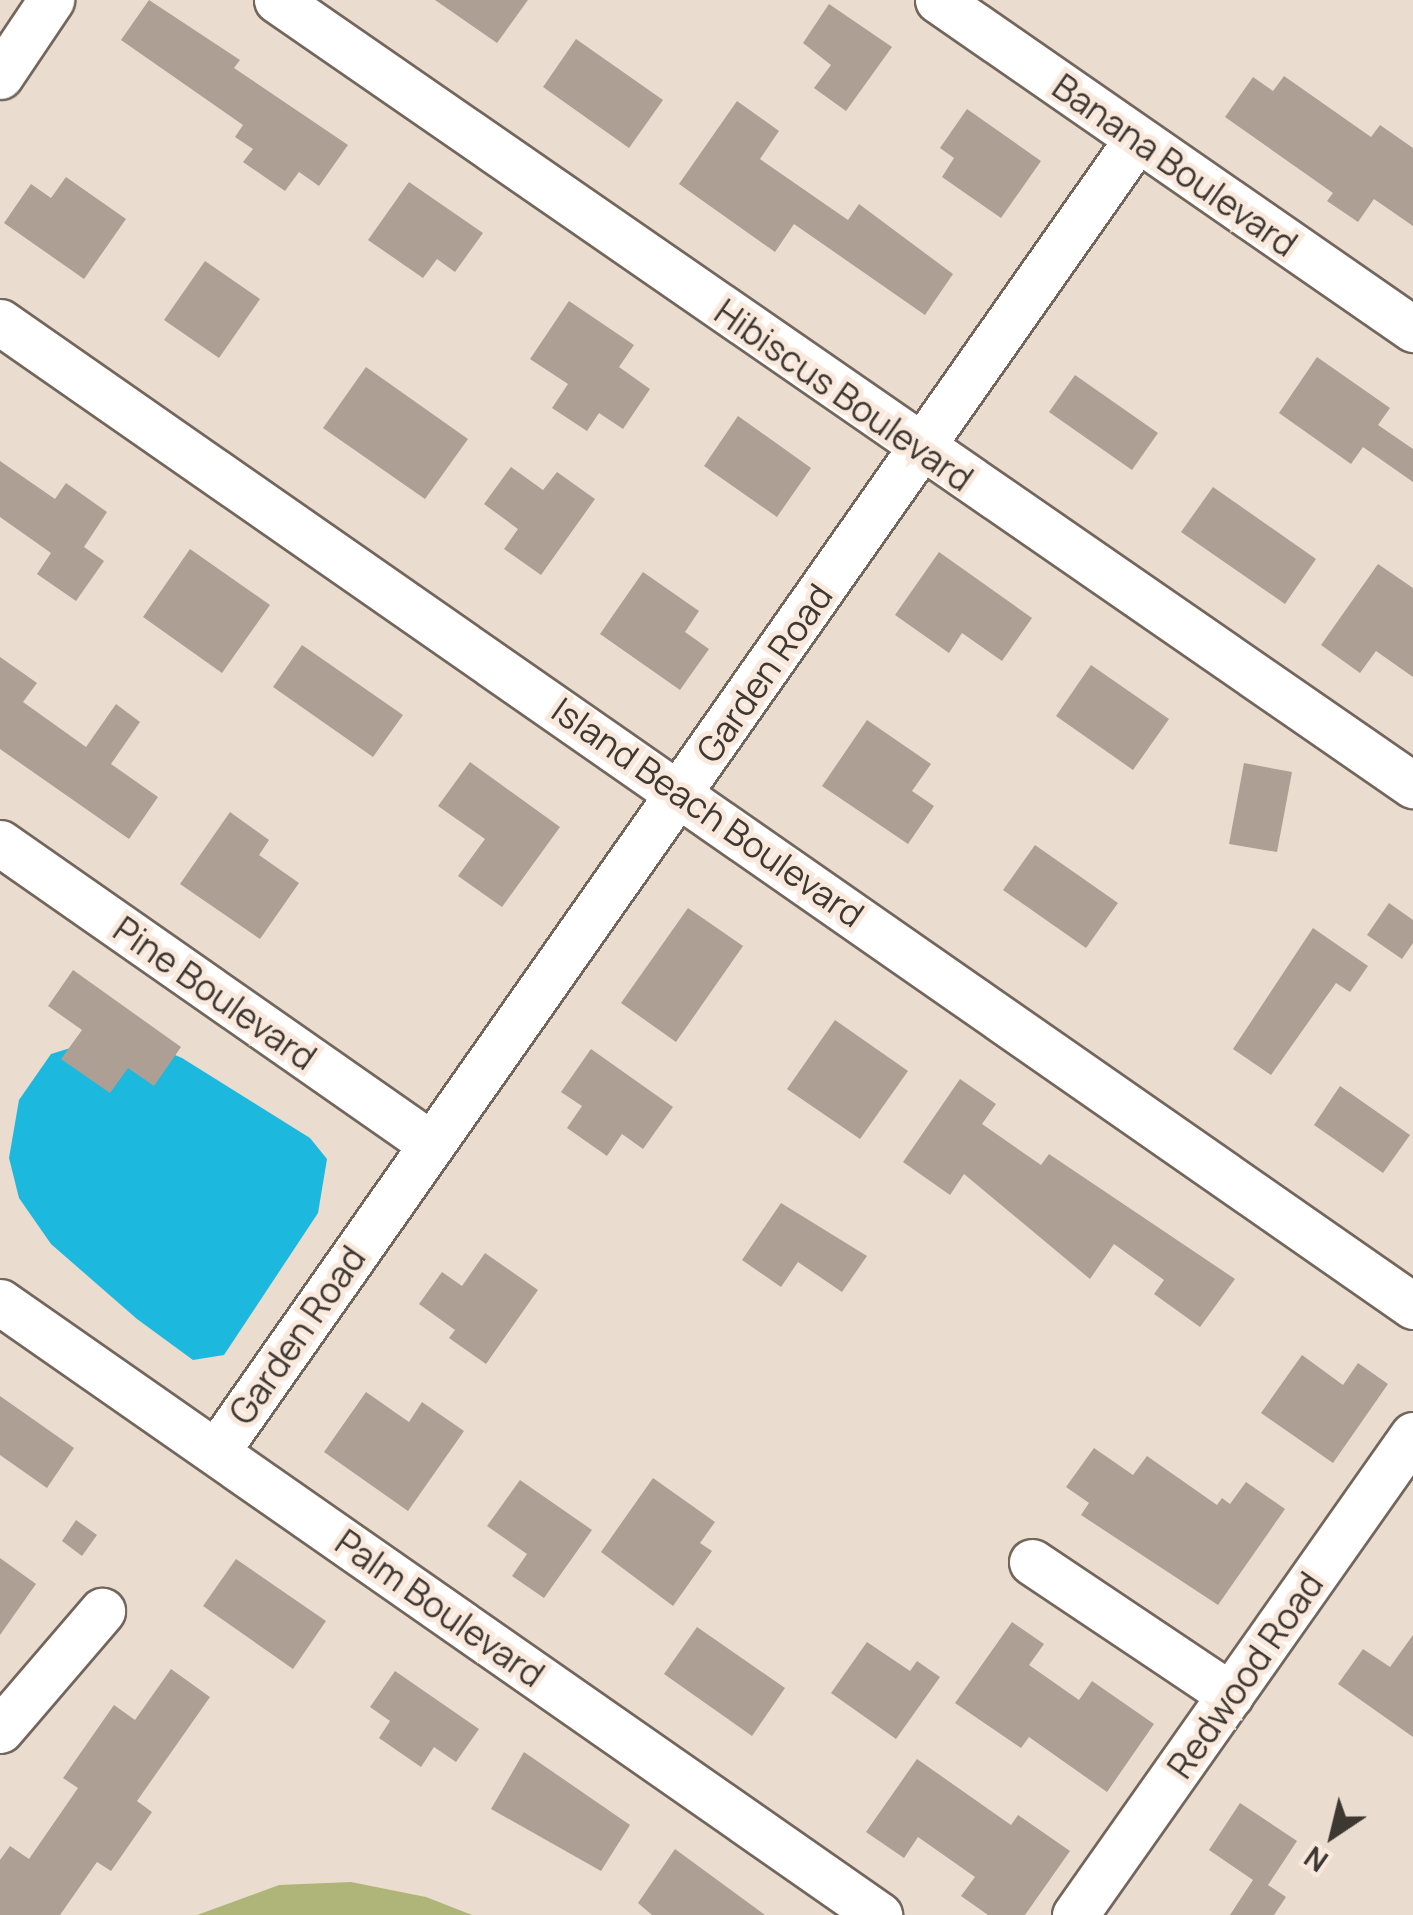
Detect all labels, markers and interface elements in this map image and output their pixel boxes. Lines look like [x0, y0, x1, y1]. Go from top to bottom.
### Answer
street label: Banana Boulevard [1045, 65, 1305, 265]
street label: Hibiscus Boulevard [707, 290, 981, 500]
street label: Garden Road [687, 576, 841, 770]
street label: Island Beach Boulevard [544, 688, 872, 936]
street label: Pine Boulevard [106, 908, 324, 1078]
street label: Garden Road [220, 1238, 374, 1432]
street label: Palm Boulevard [328, 1521, 552, 1695]
street label: Redwood Road [1159, 1564, 1331, 1786]
north arrow [1283, 1785, 1383, 1885]
text: N [1297, 1838, 1335, 1881]

